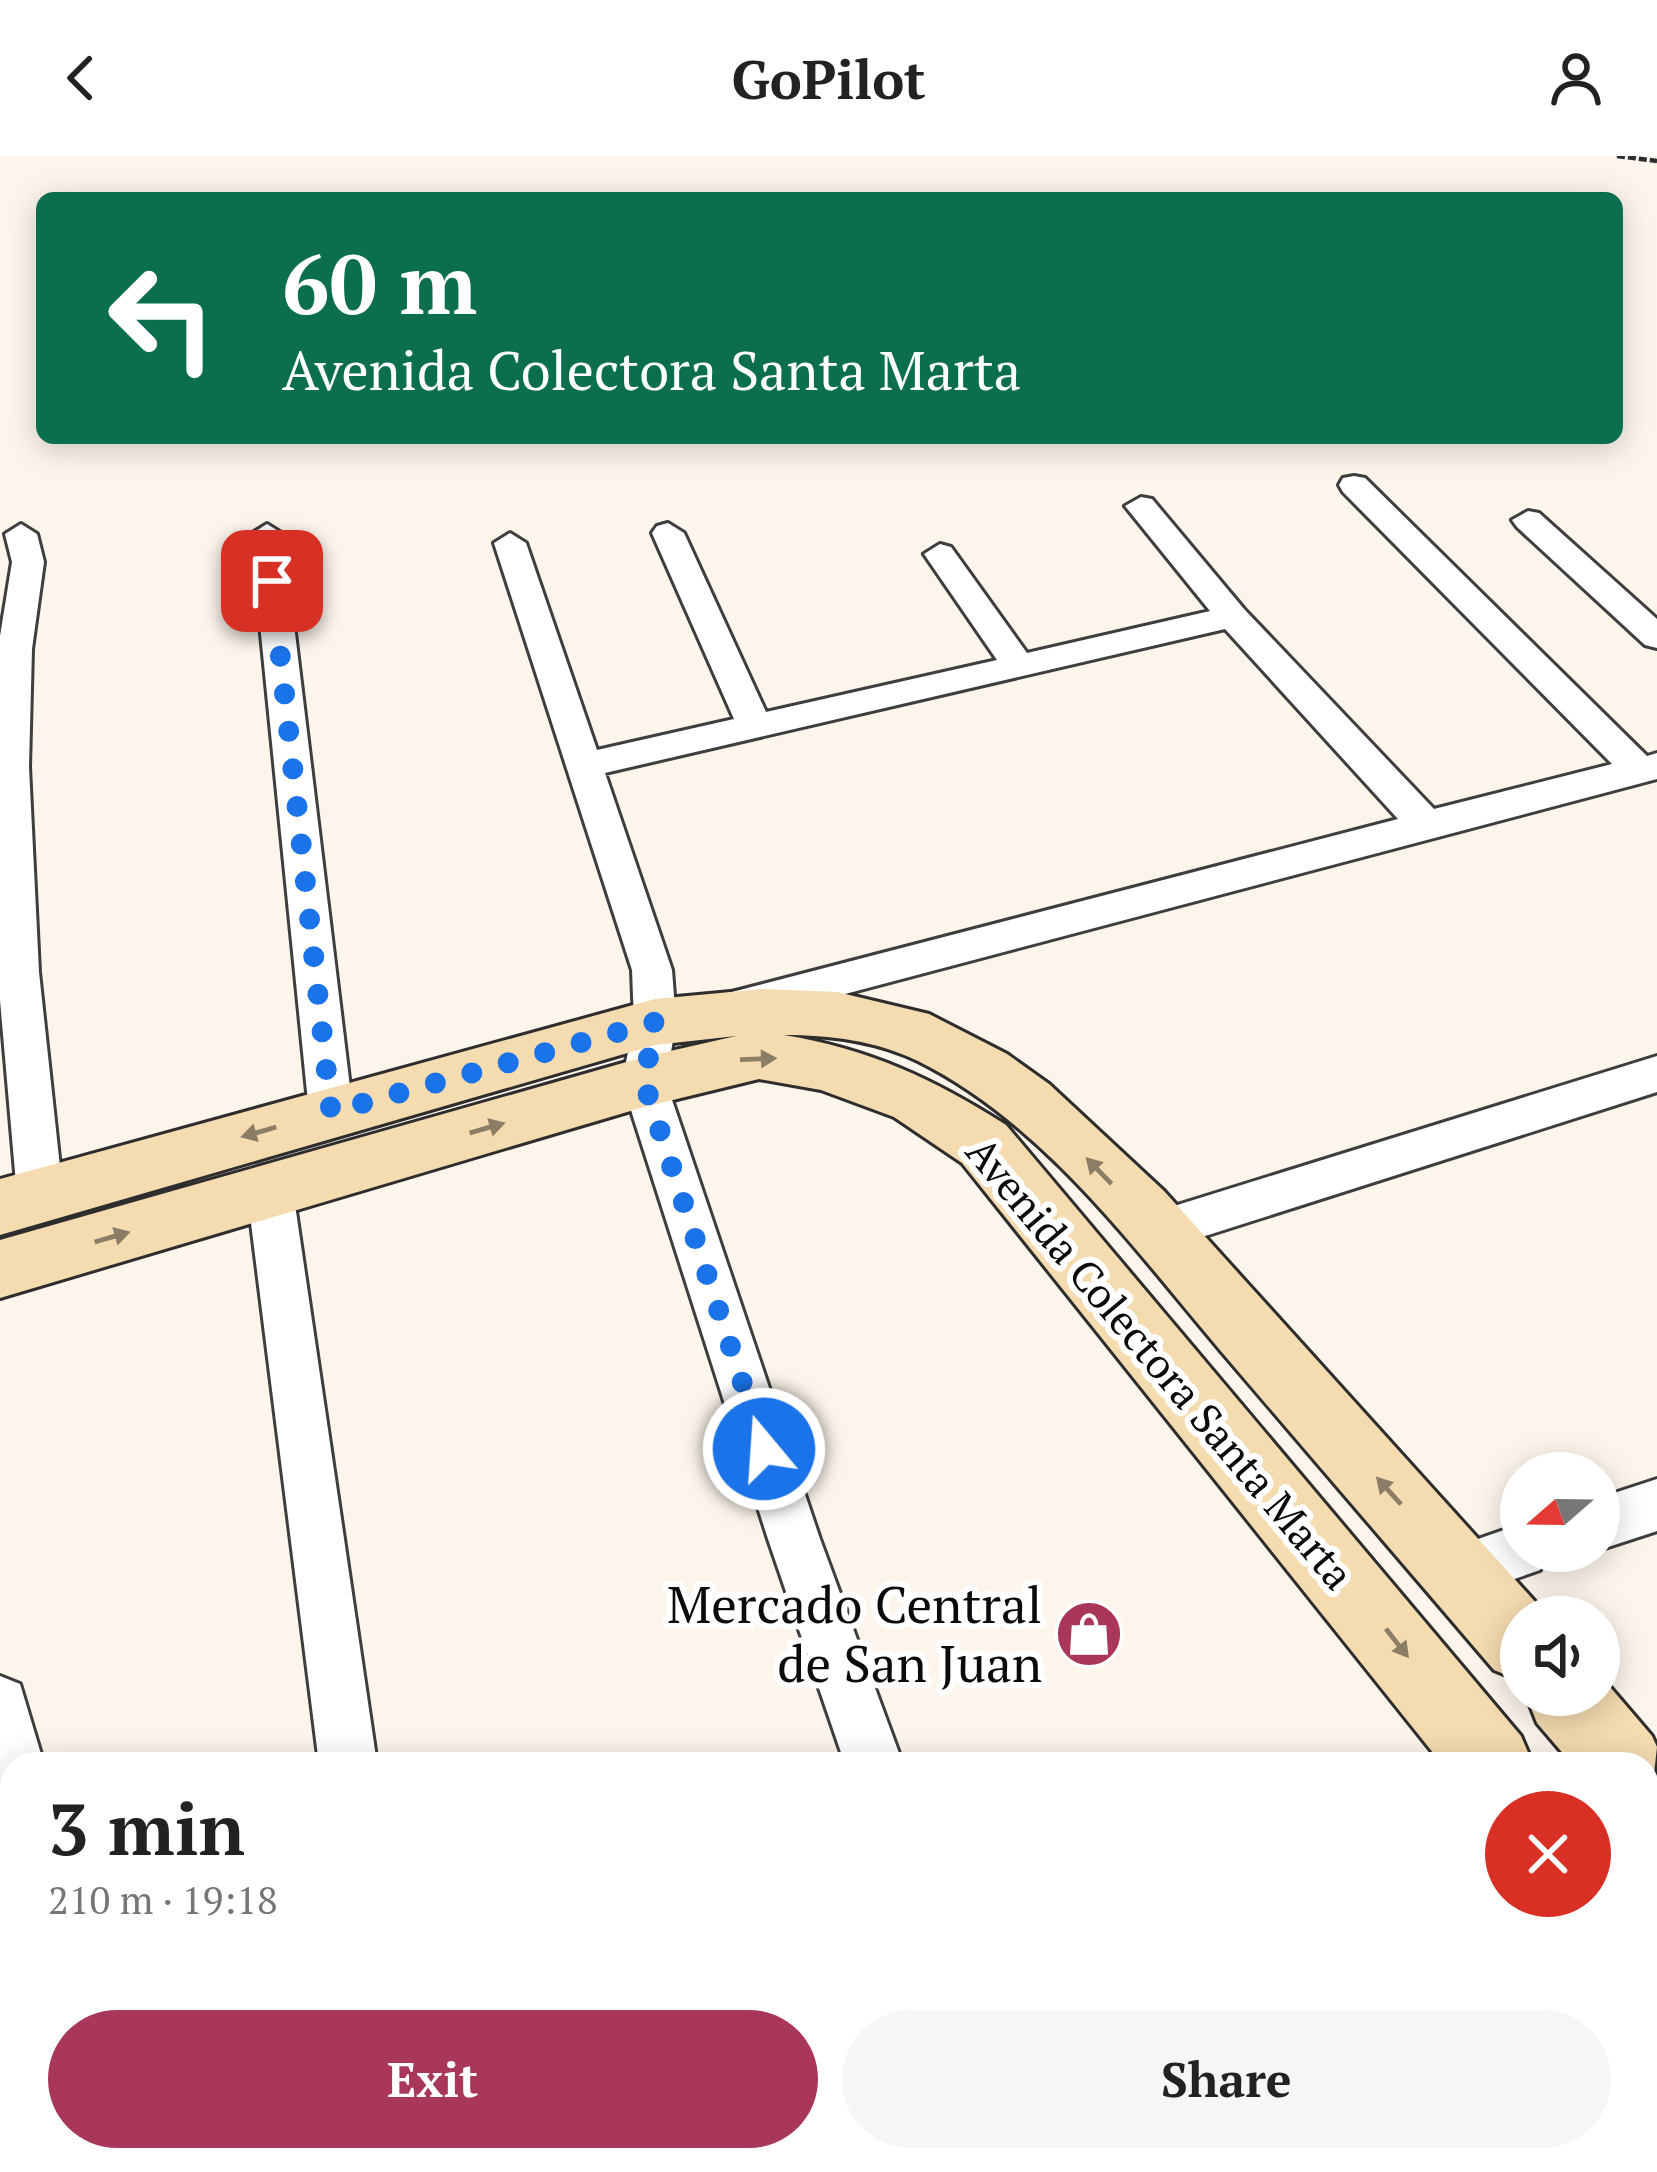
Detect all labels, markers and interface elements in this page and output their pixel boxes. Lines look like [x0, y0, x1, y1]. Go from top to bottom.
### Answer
text: GoPilot [731, 43, 926, 114]
icon: back [48, 45, 114, 111]
icon: person [1543, 45, 1609, 111]
text: 60 m [282, 227, 477, 338]
icon: left [84, 240, 240, 396]
text: Avenida Colectora Santa Marta [282, 334, 1021, 405]
pin [221, 530, 323, 632]
icon: arrive [239, 548, 305, 614]
one-way arrow [740, 1050, 778, 1069]
one-way arrow [469, 1118, 506, 1136]
one-way arrow [240, 1124, 277, 1142]
street label: Avenida Colectora Santa Marta [955, 1124, 1367, 1601]
one-way arrow [1086, 1157, 1114, 1186]
one-way arrow [95, 1227, 131, 1245]
position arrow [701, 1386, 827, 1512]
north arrow [1500, 1452, 1620, 1572]
map controls [1500, 1452, 1620, 1716]
one-way arrow [1376, 1477, 1403, 1506]
place label: Mercado Central de San Juan [667, 1570, 1042, 1697]
button: sound [1500, 1596, 1620, 1716]
shop icon: Mercado Central de San Juan [1054, 1599, 1124, 1669]
one-way arrow [1384, 1627, 1409, 1658]
text: 3 min [48, 1780, 245, 1876]
button: close [1485, 1791, 1611, 1917]
text: 210 m · 19:18 [48, 1873, 278, 1925]
button: Exit [48, 2010, 818, 2148]
button: Share [842, 2010, 1611, 2148]

